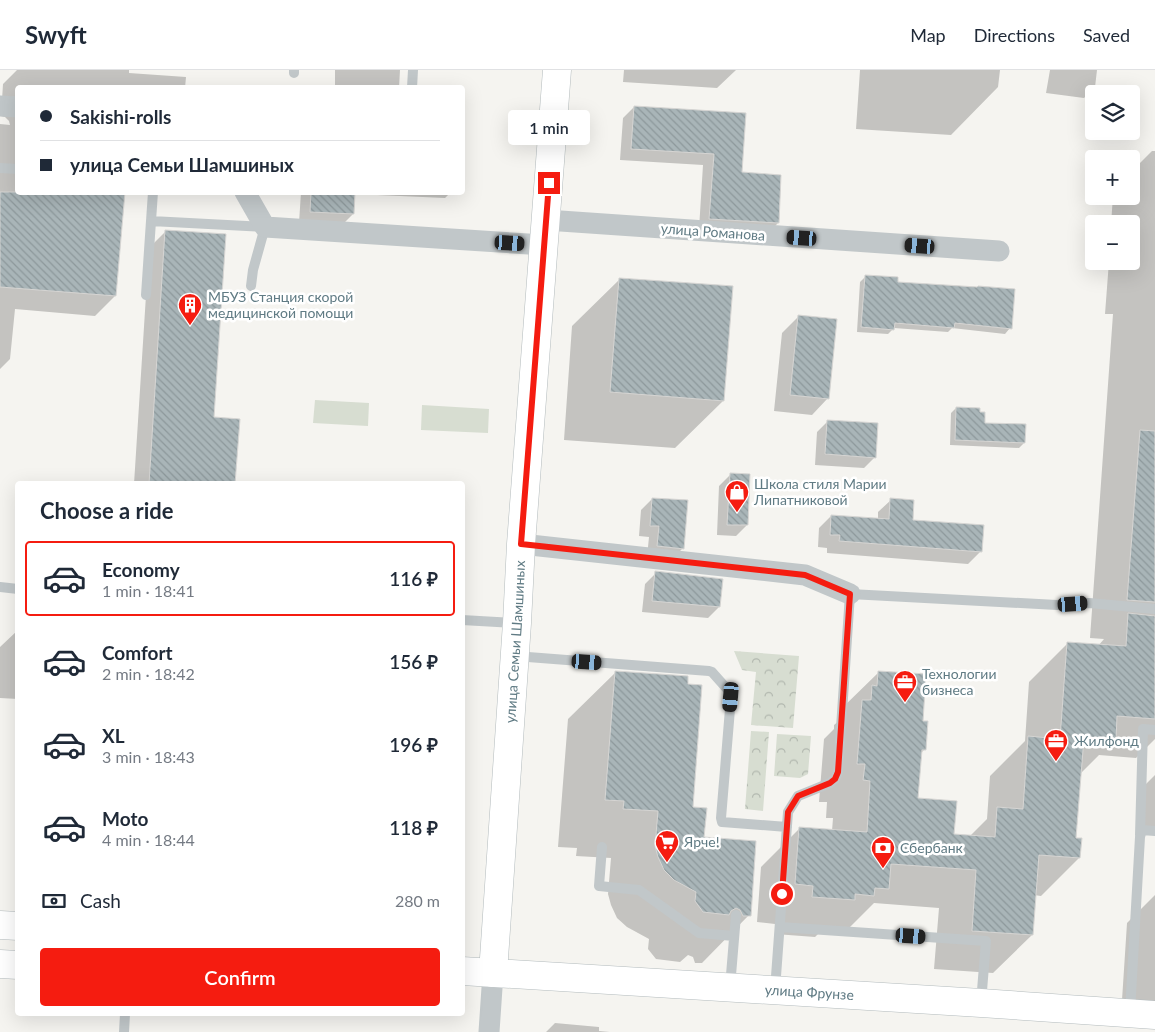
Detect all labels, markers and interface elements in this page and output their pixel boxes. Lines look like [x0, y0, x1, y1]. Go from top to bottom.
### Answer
text: Swyft [25, 20, 87, 49]
text: Map [910, 24, 946, 46]
text: Directions [974, 24, 1055, 46]
text: Saved [1083, 24, 1130, 46]
map controls [1085, 85, 1140, 270]
button: layers [1085, 85, 1140, 140]
text: Sakishi-rolls [70, 105, 171, 128]
callout: 1 min [508, 111, 590, 146]
text: 1 min [529, 118, 569, 137]
button: + [1085, 150, 1140, 205]
text: улица Семьи Шамшиных [70, 153, 294, 176]
route end [538, 172, 560, 194]
button: − [1085, 215, 1140, 270]
street label: улица Романова [660, 219, 766, 244]
car [786, 229, 817, 247]
car [494, 235, 525, 251]
car [904, 237, 935, 255]
place label: МБУЗ Станция скорой медицинской помощи [208, 288, 353, 321]
building icon: МБУЗ Станция скорой медицинской помощи [177, 292, 203, 326]
place label: Школа стиля Марии Липатниковой [753, 475, 887, 508]
shop icon: Школа стиля Марии Липатниковой [724, 479, 750, 513]
text: Choose a ride [40, 497, 174, 524]
icon: car [42, 556, 87, 601]
text: Economy [102, 558, 180, 581]
street label: улица Семьи Шамшиных [501, 560, 528, 724]
text: 116 ₽ [389, 567, 438, 590]
text: 1 min · 18:41 [102, 581, 195, 600]
car [1057, 595, 1088, 613]
icon: car [42, 639, 87, 684]
text: Comfort [102, 641, 173, 664]
text: 156 ₽ [389, 650, 438, 673]
car [571, 653, 602, 671]
text: 2 min · 18:42 [102, 664, 195, 683]
place label: Технологии бизнеса [922, 665, 996, 698]
office icon: Технологии бизнеса [892, 669, 918, 703]
car [722, 681, 739, 713]
icon: car [42, 722, 87, 767]
text: XL [102, 724, 125, 747]
office icon: Жилфонд [1043, 728, 1069, 762]
place label: Жилфонд [1074, 732, 1139, 749]
text: 196 ₽ [389, 733, 438, 756]
text: 3 min · 18:43 [102, 747, 195, 766]
icon: car [42, 805, 87, 850]
text: Moto [102, 807, 148, 830]
text: 118 ₽ [389, 816, 438, 839]
supermarket icon: Ярче! [654, 829, 680, 863]
text: 4 min · 18:44 [102, 830, 195, 849]
place label: Ярче! [683, 833, 719, 850]
bank icon: Сбербанк [870, 835, 896, 869]
place label: Сбербанк [900, 839, 964, 856]
route start [771, 883, 793, 905]
icon: cash [40, 887, 68, 915]
text: Cash [80, 889, 121, 912]
text: 280 m [395, 891, 440, 910]
car [895, 927, 926, 945]
button: Confirm [40, 948, 440, 1006]
street label: улица Фрунзе [764, 981, 854, 1003]

